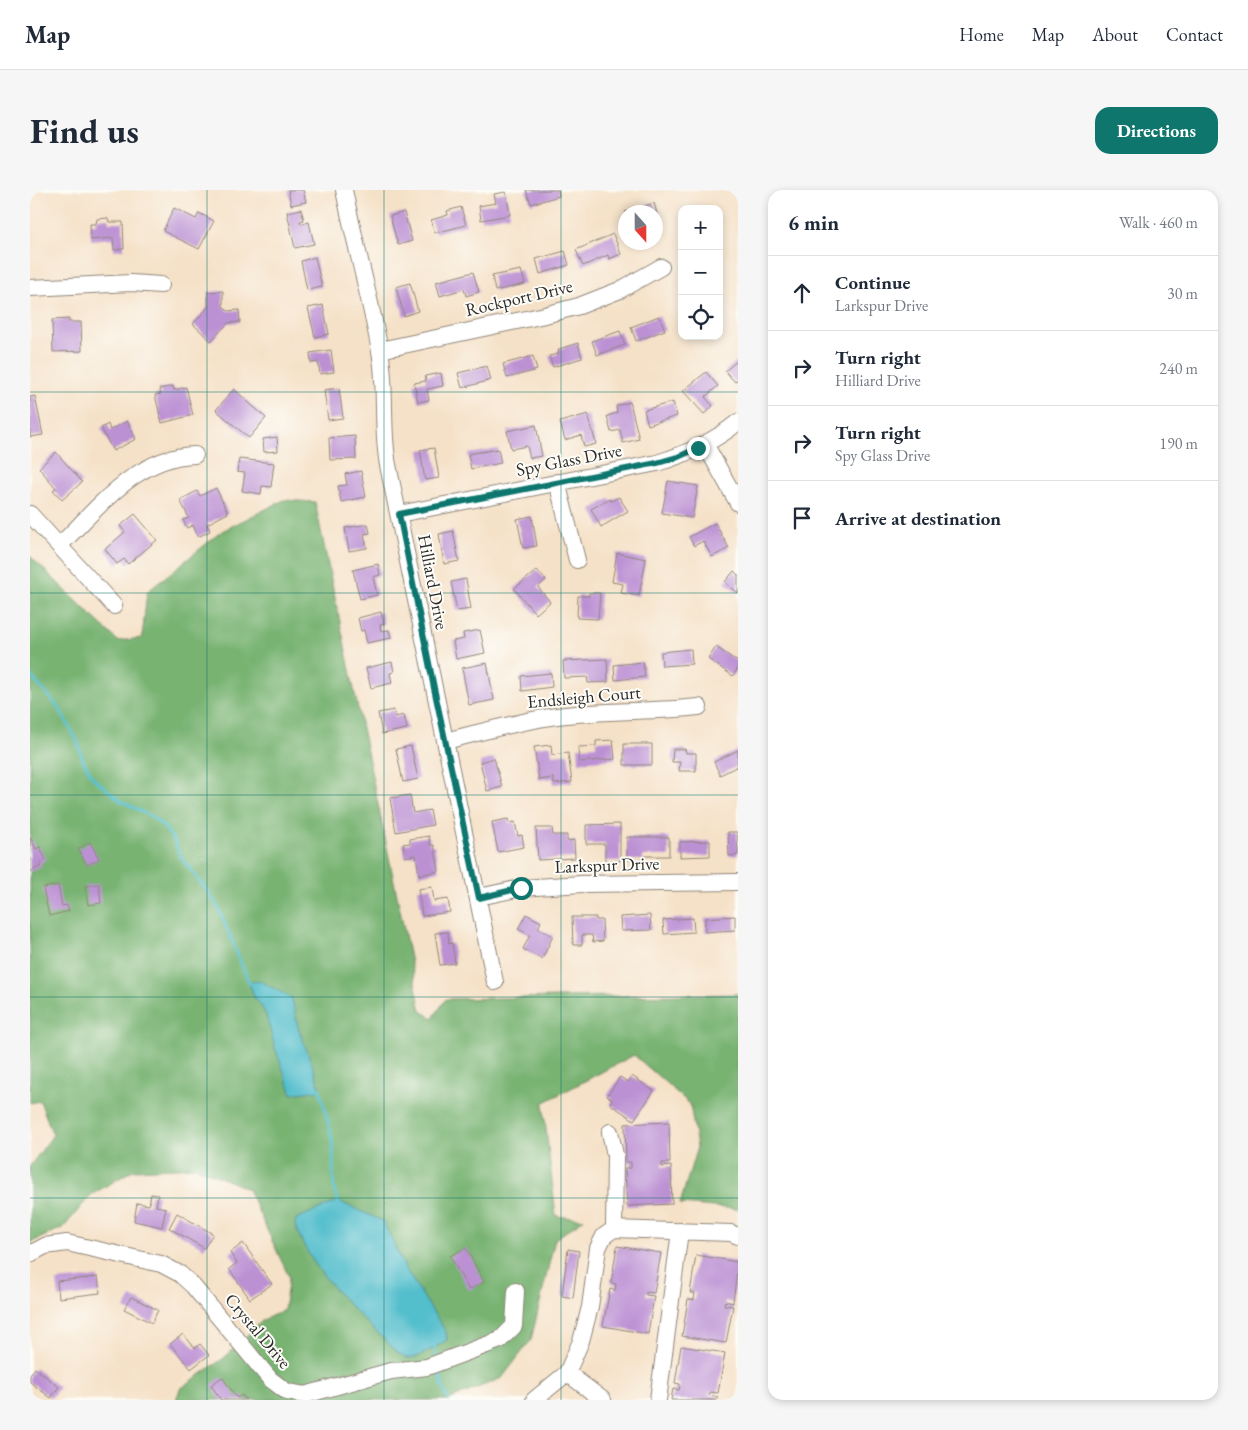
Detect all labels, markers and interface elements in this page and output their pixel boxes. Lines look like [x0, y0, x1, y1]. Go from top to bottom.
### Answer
text: Map [25, 19, 70, 50]
text: Home [959, 23, 1004, 46]
text: Map [1032, 23, 1064, 46]
text: About [1092, 23, 1138, 46]
text: Contact [1166, 23, 1223, 46]
button: Directions [1095, 107, 1218, 154]
text: Find us [30, 108, 139, 153]
north arrow [618, 205, 663, 250]
map controls [678, 205, 723, 340]
button: + [678, 205, 723, 250]
text: 6 min [788, 209, 839, 236]
text: Walk · 460 m [1119, 212, 1198, 233]
button: − [678, 250, 723, 295]
text: Continue [835, 270, 910, 295]
street label: Rockport Drive [463, 274, 575, 321]
icon: ahead [788, 279, 816, 307]
text: 30 m [1167, 283, 1198, 304]
button: locate [678, 295, 723, 340]
text: Larkspur Drive [835, 295, 928, 316]
text: Turn right [835, 345, 921, 370]
icon: right [788, 354, 816, 382]
text: 240 m [1159, 358, 1198, 379]
text: Hilliard Drive [835, 370, 921, 391]
text: Turn right [835, 420, 921, 445]
icon: right [788, 429, 816, 457]
text: 190 m [1159, 433, 1198, 454]
route end [687, 437, 710, 460]
street label: Spy Glass Drive [514, 438, 624, 481]
text: Spy Glass Drive [835, 445, 930, 466]
icon: arrive [788, 504, 816, 532]
text: Arrive at destination [835, 506, 1001, 531]
street label: Hilliard Drive [413, 532, 454, 631]
street label: Endsleigh Court [526, 680, 642, 713]
street label: Larkspur Drive [554, 851, 660, 878]
route start [510, 877, 533, 900]
street label: Crystal Drive [220, 1288, 297, 1373]

